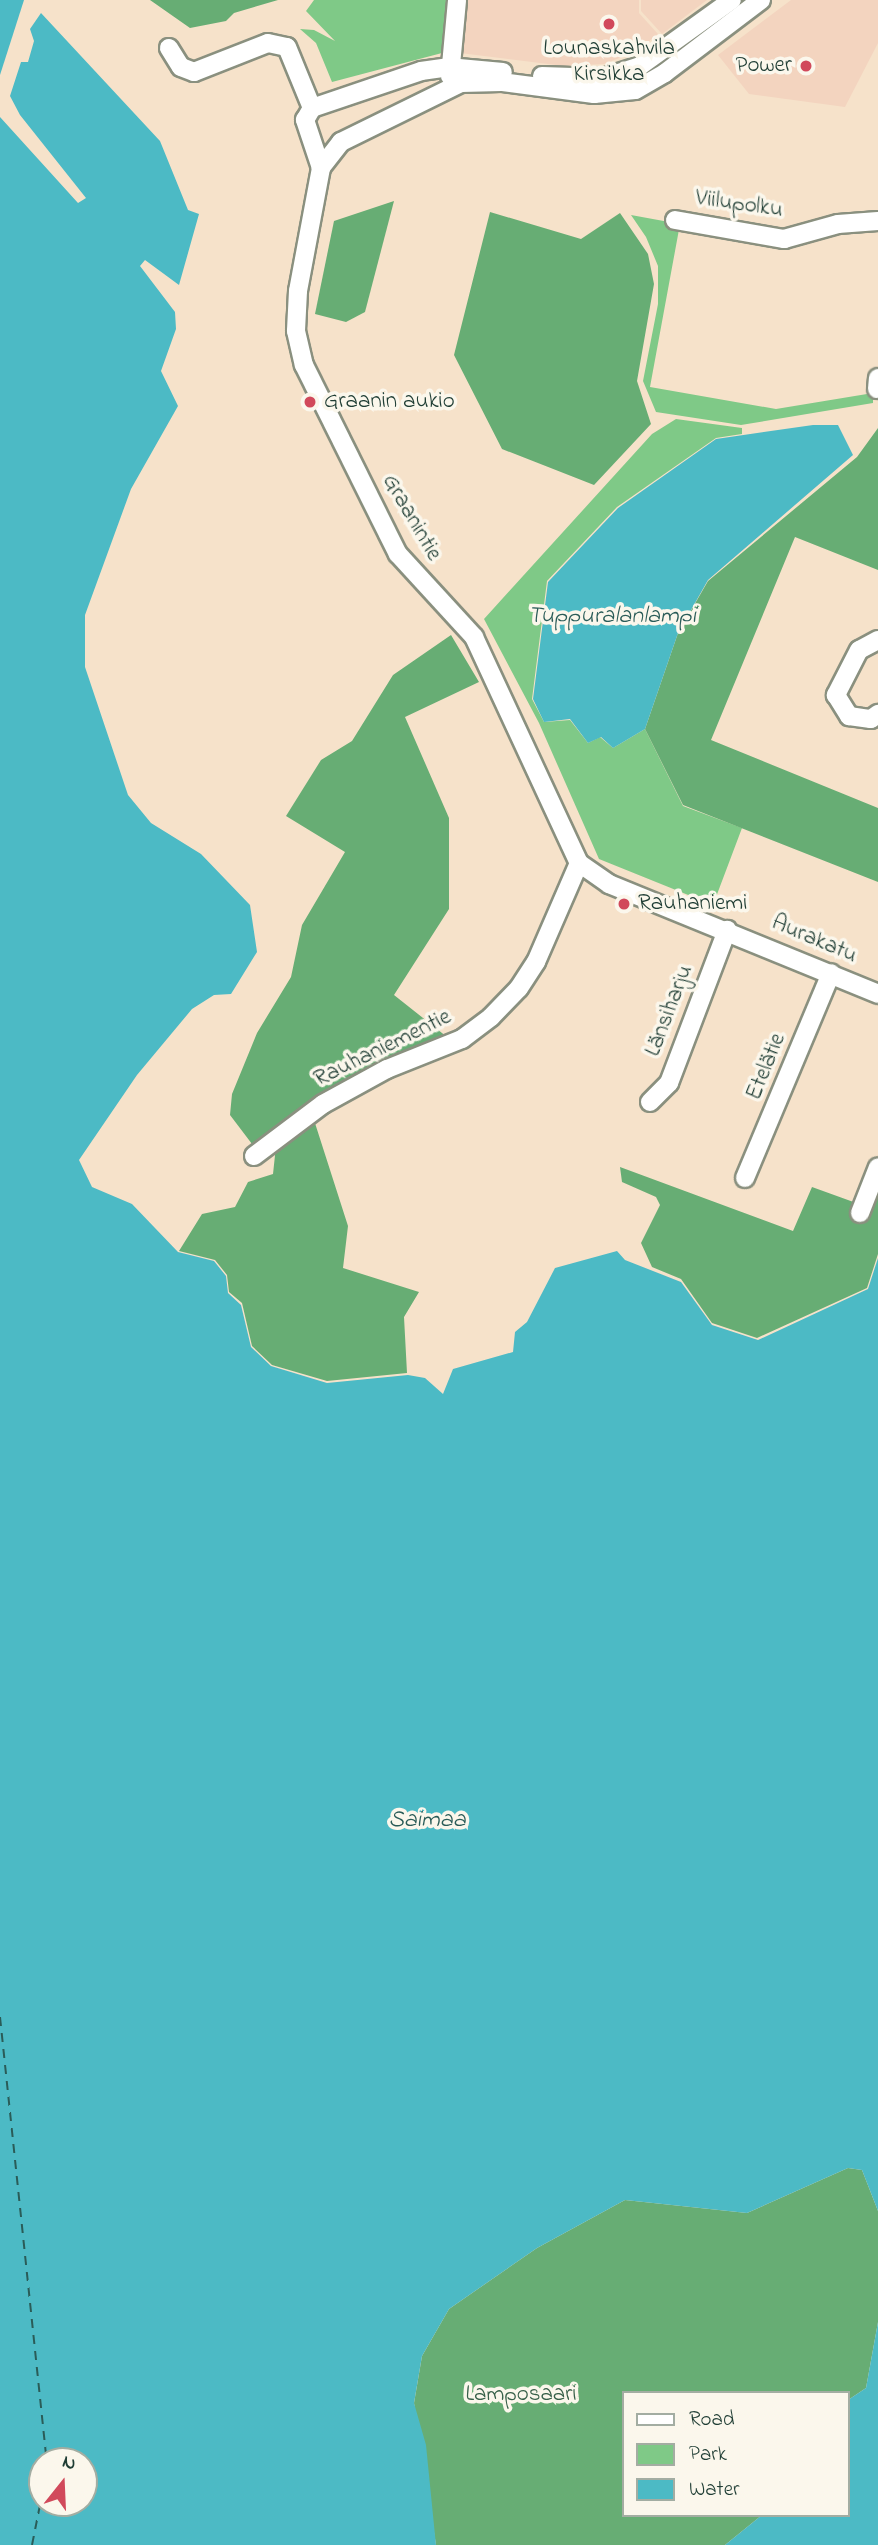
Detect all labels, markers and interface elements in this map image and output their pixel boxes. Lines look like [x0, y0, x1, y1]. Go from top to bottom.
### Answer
marker: Lounaskahvila Kirsikka [601, 16, 617, 32]
place label: Lounaskahvila Kirsikka [543, 35, 675, 89]
place label: Power [736, 52, 792, 80]
marker: Power [798, 58, 814, 74]
street label: Viilupolku [694, 185, 784, 225]
place label: Graanin aukio [324, 388, 455, 416]
marker: Graanin aukio [302, 394, 318, 410]
street label: Graanintie [375, 470, 447, 566]
water label: Tuppuralanlampi [528, 603, 696, 631]
place label: Rauhaniemi [638, 890, 747, 918]
marker: Rauhaniemi [616, 896, 632, 912]
street label: Aurakatu [767, 910, 861, 970]
street label: Länsiharju [640, 961, 700, 1061]
street label: Rauhaniementie [310, 1004, 456, 1094]
street label: Etelätie [741, 1030, 793, 1104]
water label: Saimaa [388, 1807, 466, 1835]
park label: Lamposaari [465, 2381, 577, 2409]
legend [622, 2391, 850, 2517]
text: Road [689, 2405, 735, 2435]
text: Park [689, 2440, 727, 2470]
north arrow [28, 2447, 98, 2517]
text: N [59, 2449, 79, 2478]
text: Water [689, 2475, 740, 2505]

